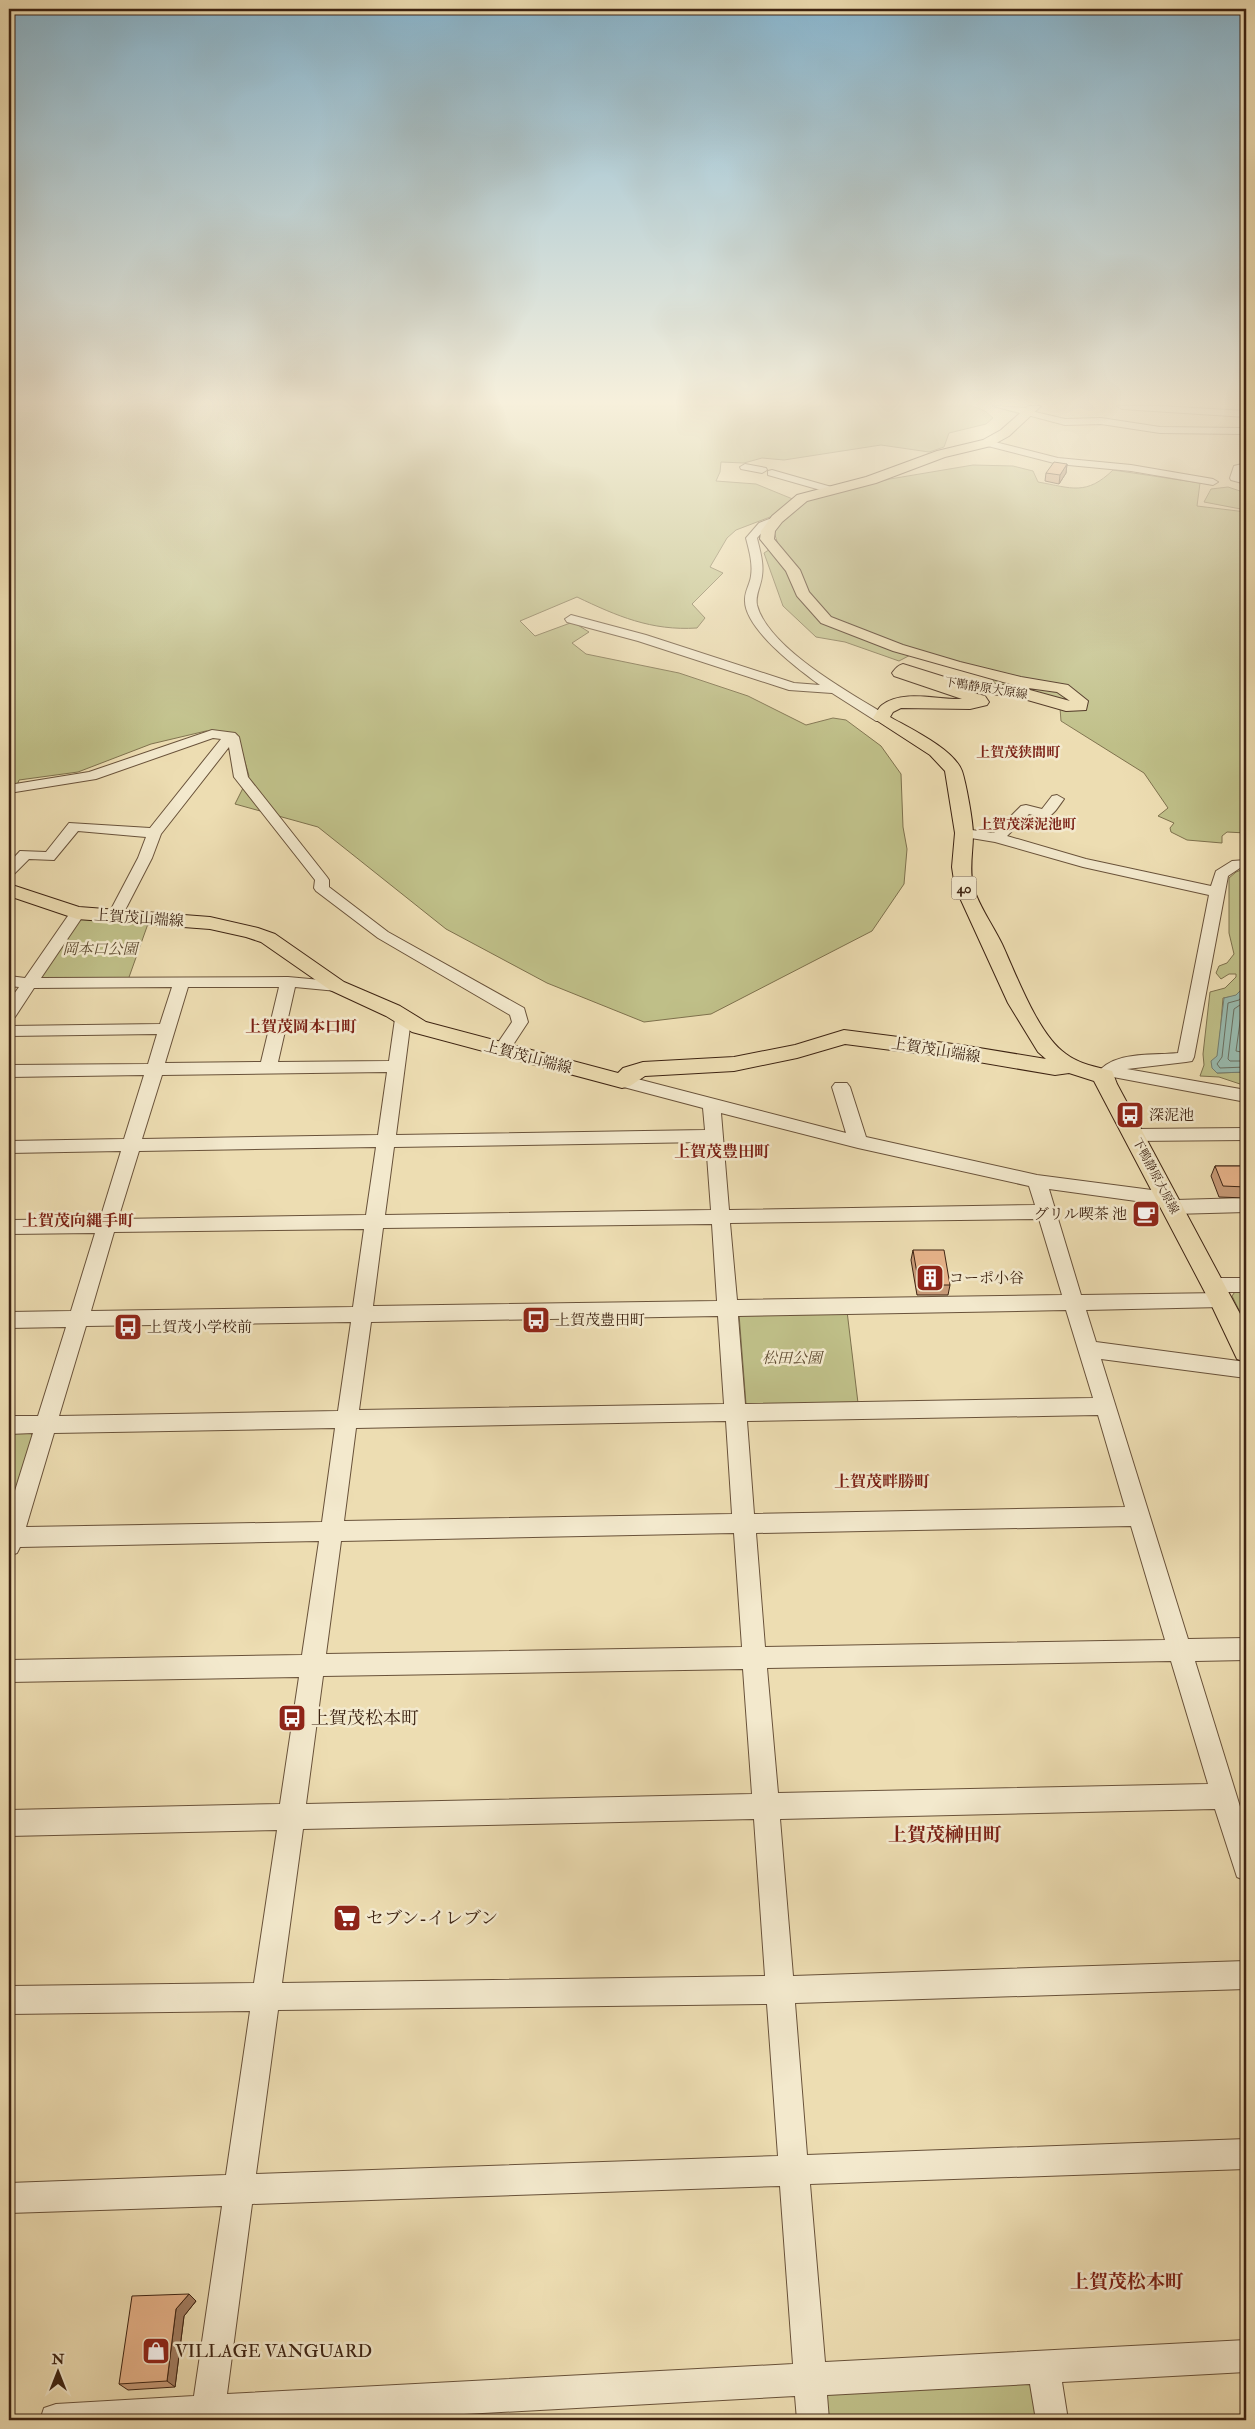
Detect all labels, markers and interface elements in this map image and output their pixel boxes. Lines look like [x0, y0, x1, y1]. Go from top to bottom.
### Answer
street label: 下鴨静原大原線 [943, 675, 1029, 702]
district label: 上賀茂狭間町 [976, 744, 1061, 761]
district label: 上賀茂深泥池町 [978, 816, 1077, 833]
road number: 40 [952, 876, 976, 900]
street label: 上賀茂山端線 [93, 906, 185, 931]
park label: 岡本口公園 [62, 940, 140, 959]
district label: 上賀茂岡本口町 [245, 1017, 357, 1037]
street label: 上賀茂山端線 [890, 1034, 982, 1067]
street label: 上賀茂山端線 [482, 1037, 574, 1078]
bus stop icon: 深泥池 [1115, 1100, 1145, 1130]
place label: 深泥池 [1149, 1106, 1194, 1125]
street label: 下鴨静原大原線 [1129, 1136, 1182, 1217]
district label: 上賀茂豊田町 [674, 1142, 770, 1162]
cafe icon: グリル喫茶 池 [1131, 1199, 1161, 1229]
place label: グリル喫茶 池 [1034, 1205, 1127, 1224]
district label: 上賀茂向縄手町 [22, 1211, 134, 1231]
building icon: コーポ小谷 [915, 1263, 945, 1293]
place label: コーポ小谷 [949, 1269, 1024, 1288]
bus stop icon: 上賀茂豊田町 [521, 1305, 551, 1335]
place label: 上賀茂豊田町 [555, 1311, 645, 1330]
bus stop icon: 上賀茂小学校前 [113, 1312, 143, 1342]
place label: 上賀茂小学校前 [147, 1318, 252, 1337]
park label: 松田公園 [762, 1349, 825, 1368]
district label: 上賀茂畔勝町 [834, 1472, 930, 1492]
bus stop icon: 上賀茂松本町 [277, 1703, 307, 1733]
place label: 上賀茂松本町 [311, 1707, 419, 1730]
district label: 上賀茂榊田町 [888, 1823, 1002, 1847]
supermarket icon: セブン-イレブン [332, 1903, 362, 1933]
place label: セブン-イレブン [366, 1907, 498, 1930]
district label: 上賀茂松本町 [1070, 2270, 1184, 2294]
shop icon: VILLAGE VANGUARD [141, 2336, 171, 2366]
place label: VILLAGE VANGUARD [175, 2340, 372, 2363]
north arrow [32, 2346, 82, 2396]
text: N [51, 2351, 65, 2368]

